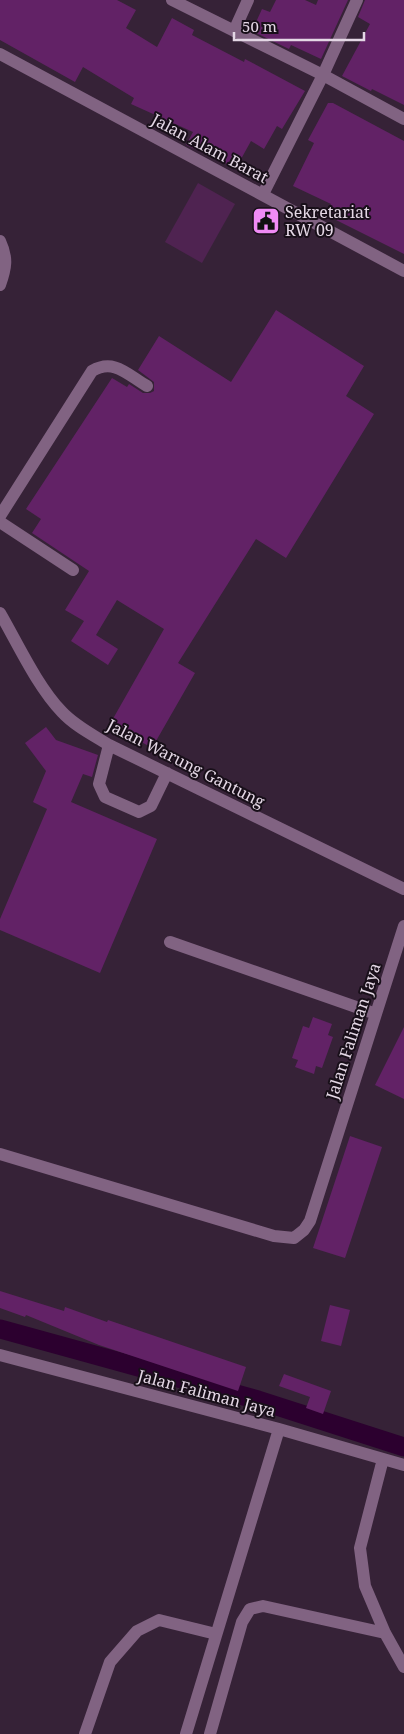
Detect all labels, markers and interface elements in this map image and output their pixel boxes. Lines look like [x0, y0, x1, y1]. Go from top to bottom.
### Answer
scale bar [234, 10, 364, 42]
text: 50 m [242, 16, 277, 36]
street label: Jalan Alam Barat [147, 108, 272, 188]
place label: Sekretariat RW 09 [285, 201, 370, 241]
public building icon: Sekretariat RW 09 [251, 206, 281, 236]
street label: Jalan Warung Gantung [103, 713, 269, 812]
street label: Jalan Faliman Jaya [320, 960, 385, 1103]
street label: Jalan Faliman Jaya [135, 1364, 278, 1422]

